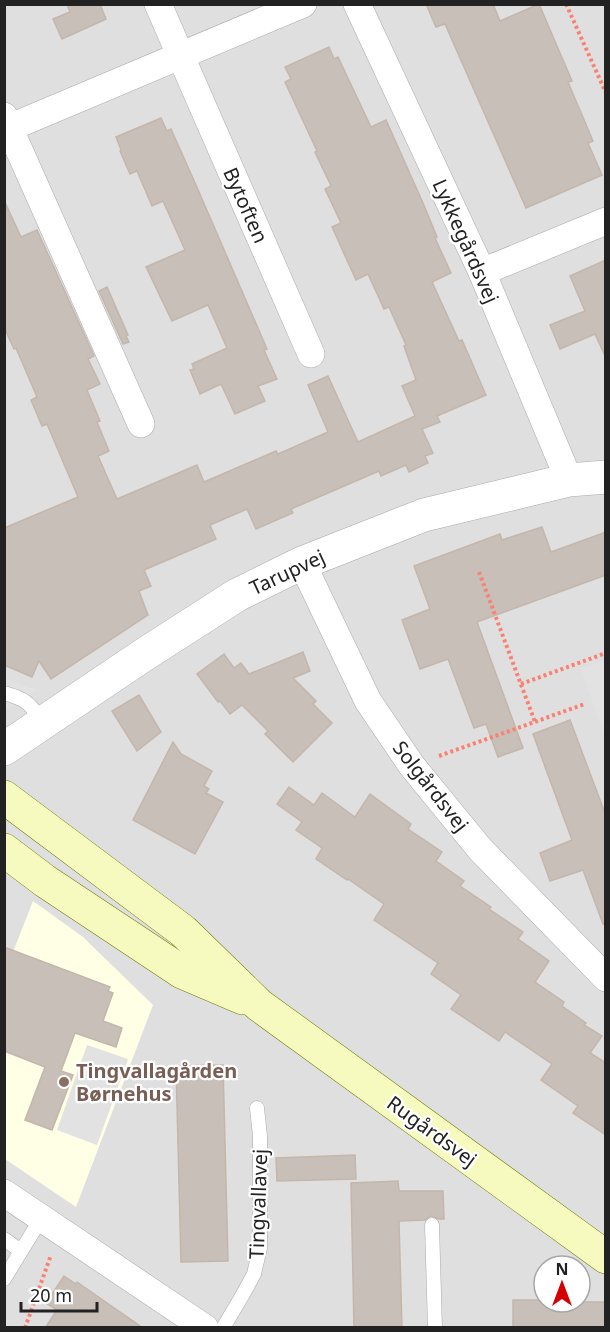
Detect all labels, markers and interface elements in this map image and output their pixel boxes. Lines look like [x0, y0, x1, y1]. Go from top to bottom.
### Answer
street label: Bytoften [217, 163, 275, 247]
street label: Lykkegårdsvej [427, 175, 505, 307]
street label: Tarupvej [245, 543, 329, 601]
street label: Solgårdsvej [387, 735, 475, 837]
place label: Tingvallagården Børnehus [76, 1057, 237, 1107]
marker: Tingvallagården Børnehus [57, 1075, 71, 1089]
street label: Rugårdsvej [382, 1089, 482, 1173]
street label: Tingvallavej [243, 1148, 273, 1260]
north arrow [532, 1254, 592, 1314]
text: N [555, 1258, 569, 1280]
scale bar [21, 1275, 98, 1313]
text: 20 m [30, 1283, 72, 1307]

